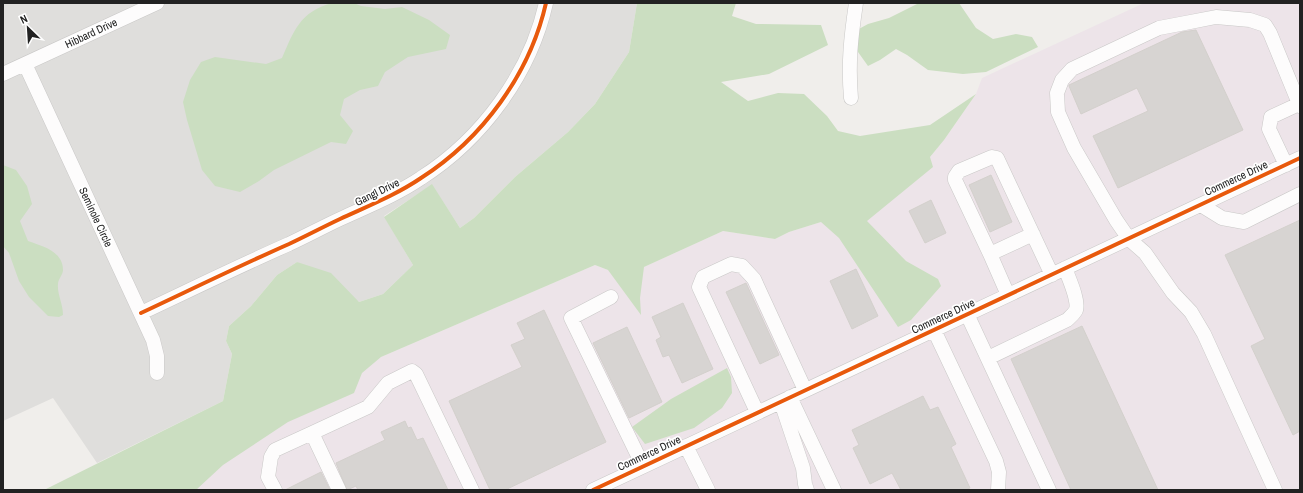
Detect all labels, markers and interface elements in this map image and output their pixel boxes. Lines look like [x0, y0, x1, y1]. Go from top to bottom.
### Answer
north arrow [8, 8, 48, 48]
text: N [18, 11, 30, 27]
street label: Hibbard Drive [63, 15, 119, 51]
street label: Commerce Drive [1202, 157, 1270, 199]
street label: Gangl Drive [352, 175, 402, 209]
street label: Seminole Circle [76, 185, 116, 249]
street label: Commerce Drive [909, 295, 977, 337]
street label: Commerce Drive [615, 432, 683, 474]

